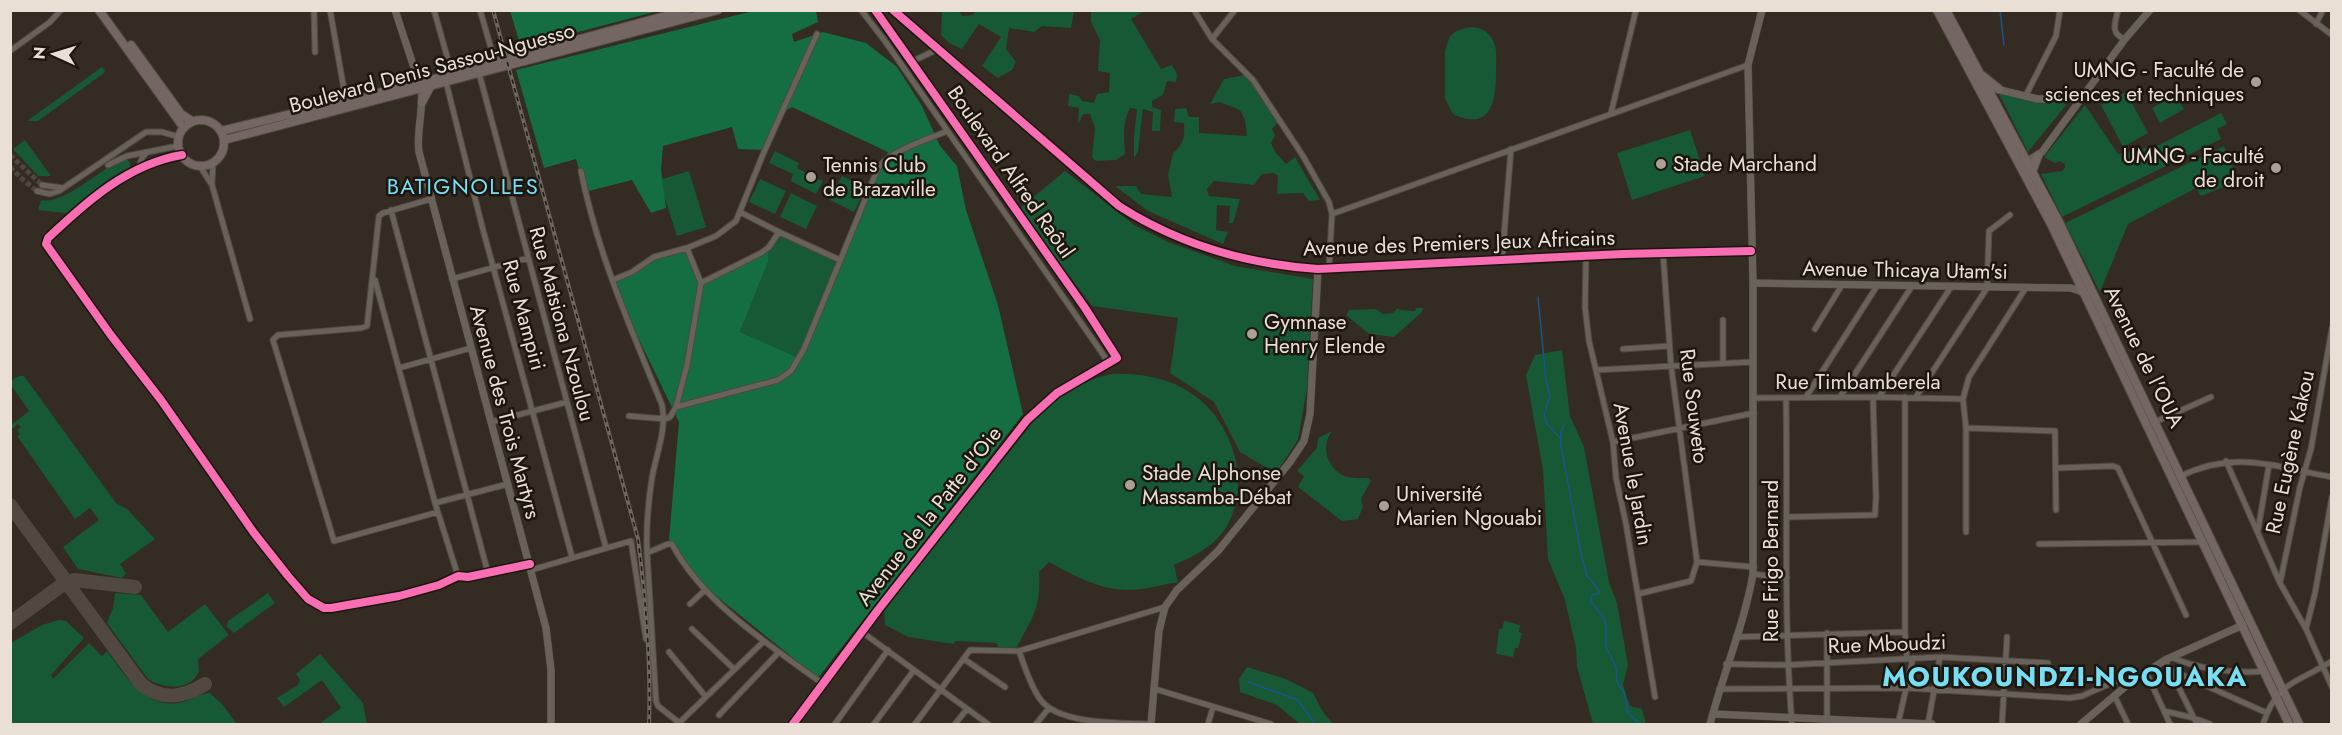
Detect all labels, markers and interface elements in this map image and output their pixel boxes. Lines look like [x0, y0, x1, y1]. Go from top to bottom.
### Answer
street label: Boulevard Denis Sassou-Nguesso [286, 15, 578, 121]
north arrow [24, 24, 84, 84]
text: N [28, 46, 51, 60]
place label: UMNG - Faculté de sciences et techniques [2045, 55, 2244, 109]
marker: UMNG - Faculté de sciences et techniques [2249, 75, 2263, 89]
street label: Boulevard Alfred Raôul [940, 80, 1082, 264]
place label: UMNG - Faculté de droit [2123, 141, 2264, 195]
place label: Stade Marchand [1673, 149, 1817, 179]
place label: Tennis Club de Brazaville [823, 150, 936, 204]
marker: Stade Marchand [1654, 157, 1668, 171]
marker: UMNG - Faculté de droit [2269, 161, 2283, 175]
district label: BATIGNOLLES [387, 170, 539, 202]
marker: Tennis Club de Brazaville [804, 170, 818, 184]
street label: Rue Matsiona Nzoulou [522, 223, 602, 425]
street label: Avenue des Premiers Jeux Africains [1302, 223, 1616, 263]
street label: Avenue Thicaya Utam'si [1802, 253, 2008, 287]
street label: Rue Mampiri [495, 256, 553, 374]
street label: Avenue de l'OUA [2097, 281, 2191, 433]
street label: Avenue des Trois Martyrs [462, 302, 548, 522]
place label: Gymnase Henry Elende [1264, 307, 1385, 361]
marker: Gymnase Henry Elende [1245, 327, 1259, 341]
street label: Rue Souweto [1672, 347, 1716, 465]
street label: Rue Timbamberela [1775, 367, 1941, 397]
street label: Rue Eugène Kakou [2258, 367, 2322, 537]
street label: Avenue le Jardin [1606, 400, 1660, 548]
street label: Avenue de la Patte d'Oie [849, 420, 1009, 612]
place label: Stade Alphonse Massamba-Débat [1142, 458, 1291, 512]
marker: Stade Alphonse Massamba-Débat [1123, 478, 1137, 492]
place label: Université Marien Ngouabi [1396, 479, 1542, 533]
street label: Rue Frigo Bernard [1756, 480, 1786, 642]
marker: Université Marien Ngouabi [1377, 499, 1391, 513]
street label: Rue Mboudzi [1827, 627, 1947, 661]
district label: MOUKOUNDZI-NGOUAKA [1882, 657, 2248, 696]

